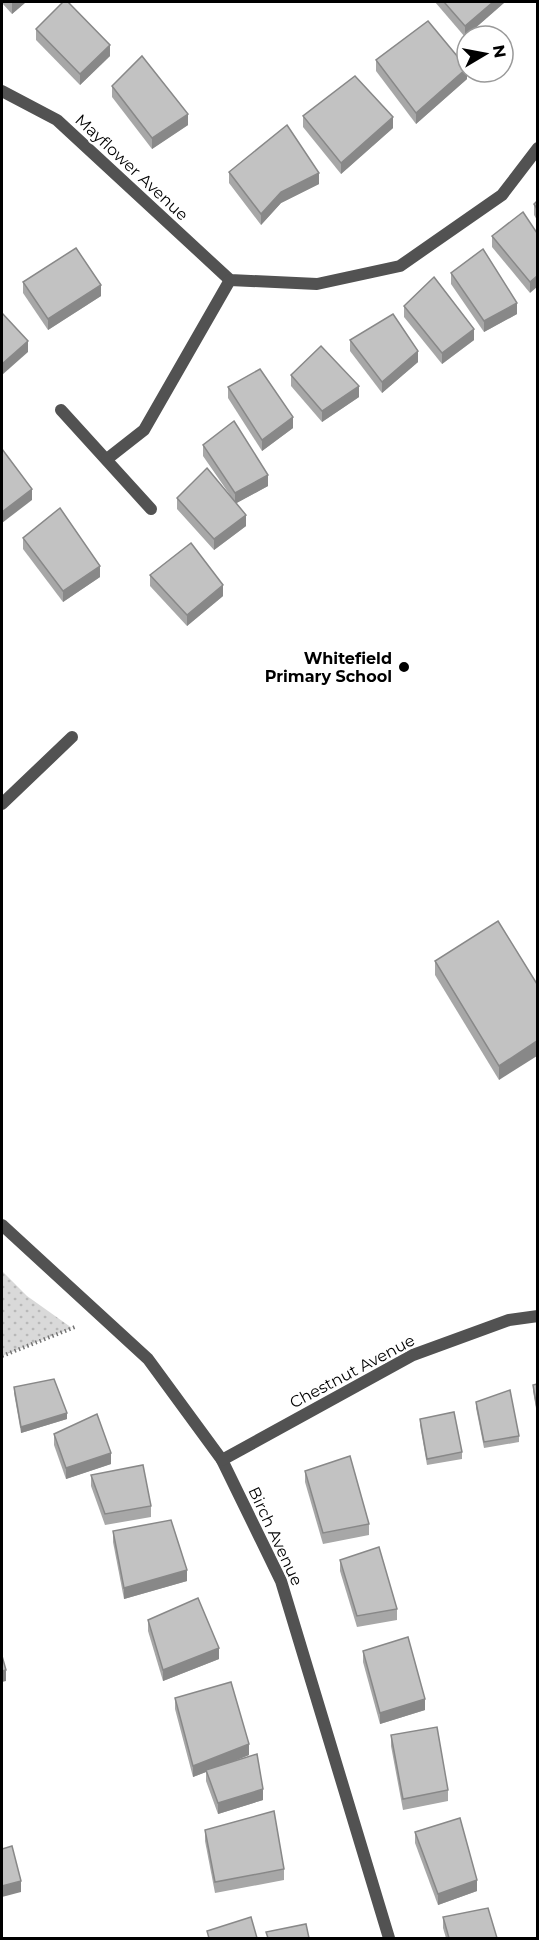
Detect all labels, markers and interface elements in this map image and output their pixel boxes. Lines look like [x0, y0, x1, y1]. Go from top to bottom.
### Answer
north arrow [455, 24, 515, 84]
text: N [489, 43, 510, 60]
street label: Mayflower Avenue [71, 110, 192, 225]
place label: Whitefield Primary School [265, 649, 392, 686]
marker: Whitefield Primary School [397, 660, 411, 674]
street label: Chestnut Avenue [287, 1330, 418, 1412]
street label: Birch Avenue [244, 1484, 307, 1589]

